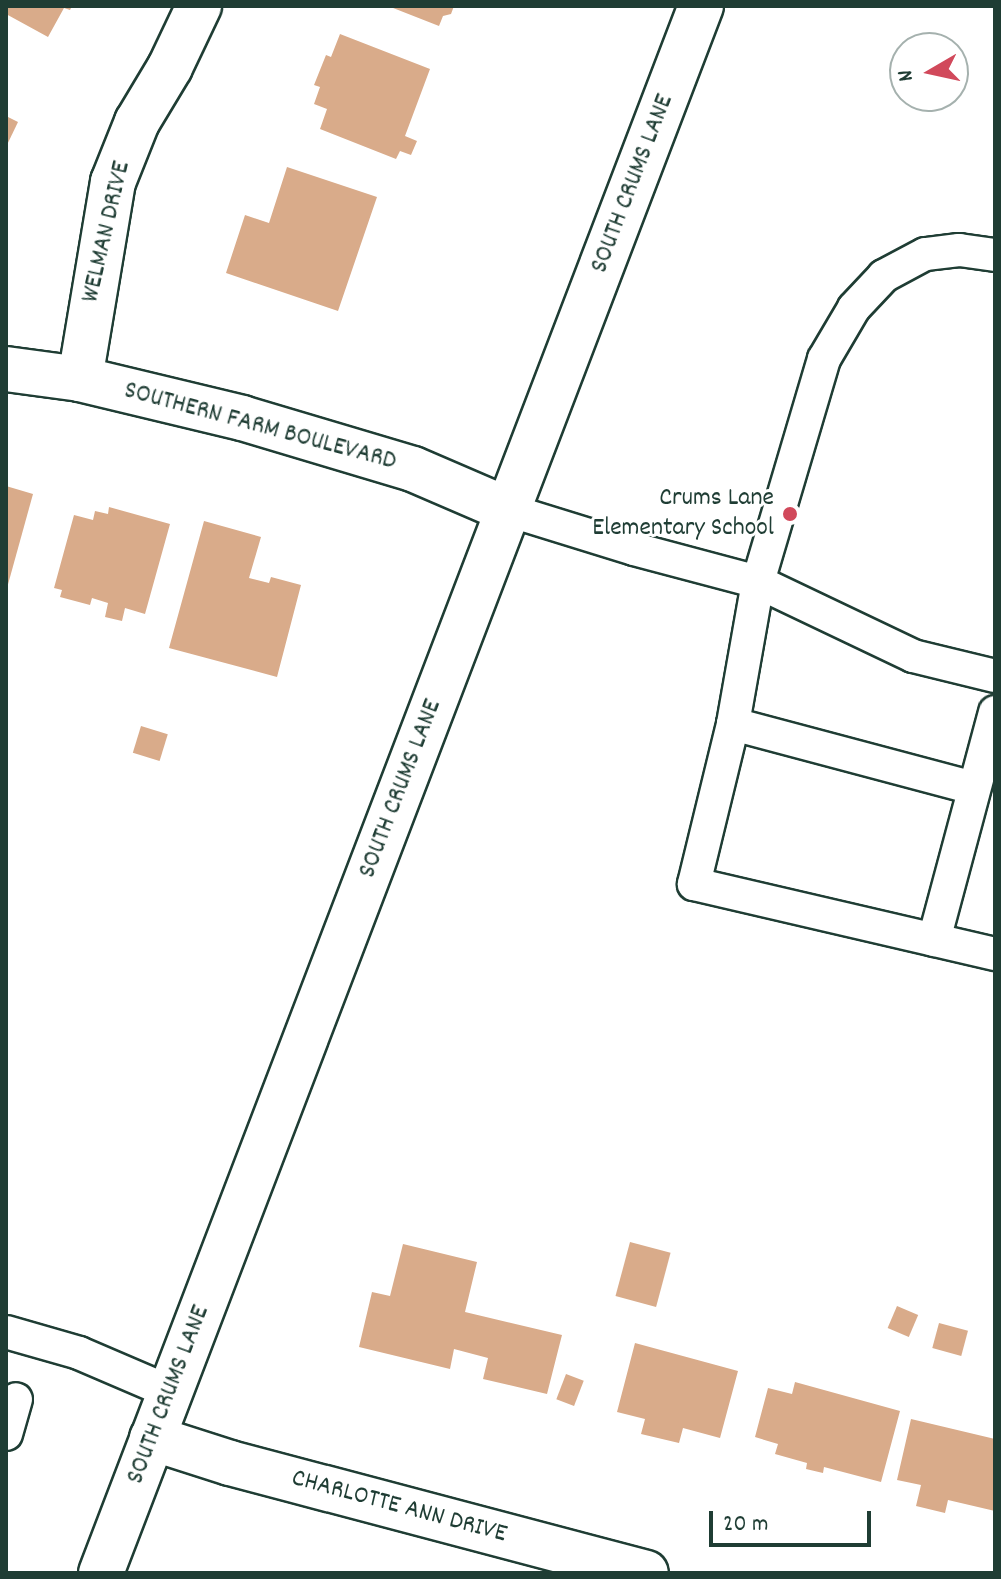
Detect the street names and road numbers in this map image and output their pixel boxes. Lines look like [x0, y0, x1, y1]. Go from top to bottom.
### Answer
street label: SOUTH CRUMS LANE [585, 90, 681, 278]
street label: WELMAN DRIVE [76, 158, 138, 306]
street label: SOUTHERN FARM BOULEVARD [120, 376, 400, 478]
street label: SOUTH CRUMS LANE [353, 695, 449, 883]
street label: SOUTH CRUMS LANE [121, 1301, 217, 1489]
street label: CHARLOTTE ANN DRIVE [288, 1463, 510, 1551]

